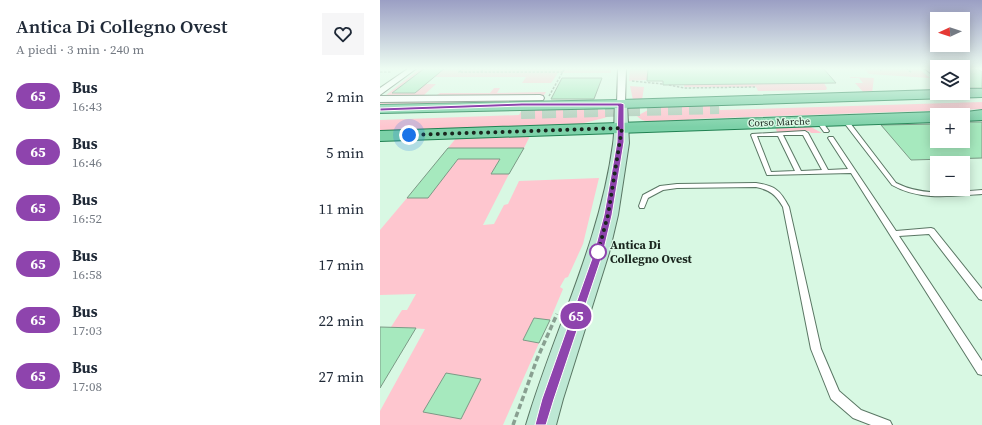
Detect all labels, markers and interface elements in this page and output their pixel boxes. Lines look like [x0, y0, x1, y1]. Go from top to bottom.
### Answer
north arrow [930, 12, 970, 52]
map controls [930, 12, 970, 196]
text: Antica Di Collegno Ovest [16, 13, 228, 39]
button: heart [322, 13, 364, 55]
text: A piedi · 3 min · 240 m [16, 41, 144, 58]
button: layers [930, 60, 970, 100]
text: Bus [72, 77, 98, 98]
text: 65 [30, 86, 46, 106]
text: 2 min [326, 86, 364, 107]
text: 16:43 [72, 98, 102, 115]
button: + [930, 108, 970, 148]
street label: Corso Marche [748, 114, 810, 130]
your location [399, 125, 419, 145]
text: Bus [72, 133, 98, 154]
text: 65 [30, 142, 46, 162]
text: 5 min [326, 142, 364, 163]
text: 16:46 [72, 154, 102, 171]
button: − [930, 156, 970, 196]
text: Bus [72, 189, 98, 210]
text: 65 [30, 198, 46, 218]
text: 11 min [318, 198, 364, 219]
text: 16:52 [72, 210, 102, 227]
place label: Antica Di Collegno Ovest [610, 237, 693, 267]
marker: Antica Di Collegno Ovest [589, 243, 607, 261]
text: Bus [72, 245, 98, 266]
text: 65 [30, 254, 46, 274]
text: 17 min [318, 254, 364, 275]
text: 16:58 [72, 266, 102, 283]
text: Bus [72, 301, 98, 322]
line badge: 65 [558, 303, 594, 329]
text: 65 [568, 306, 584, 326]
text: 65 [30, 310, 46, 330]
text: 22 min [318, 310, 364, 331]
text: 17:03 [72, 322, 102, 339]
text: Bus [72, 357, 98, 378]
text: 65 [30, 366, 46, 386]
text: 27 min [318, 366, 364, 387]
text: 17:08 [72, 378, 102, 395]

